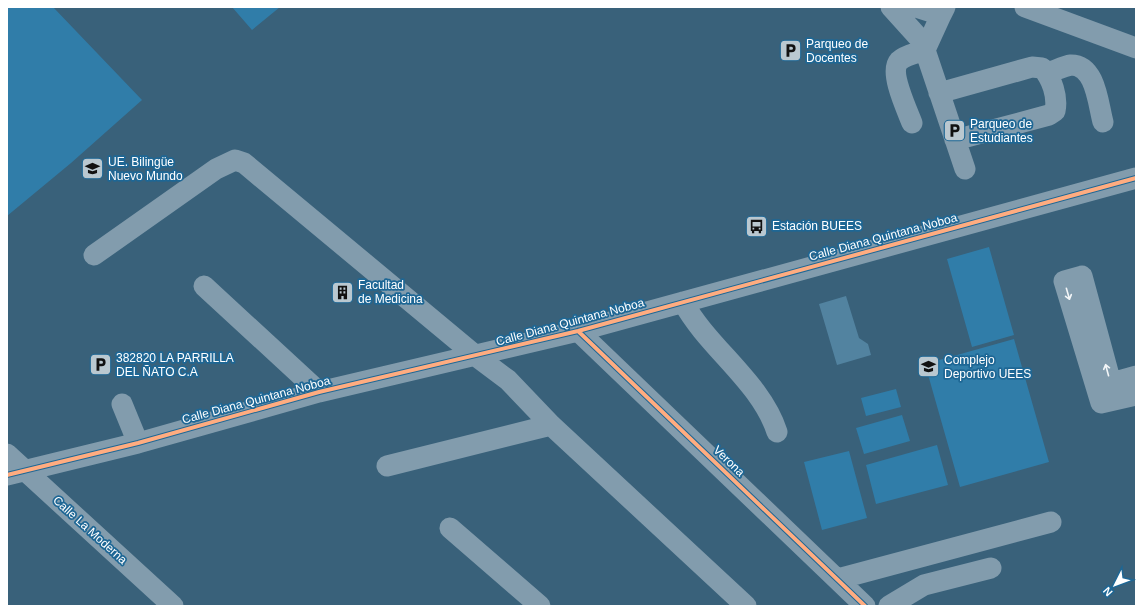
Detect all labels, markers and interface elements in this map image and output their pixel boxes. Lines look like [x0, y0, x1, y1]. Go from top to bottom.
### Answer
place label: Parqueo de Docentes [806, 37, 868, 65]
parking icon: Parqueo de Docentes [777, 38, 803, 64]
place label: Parqueo de Estudiantes [970, 117, 1033, 145]
parking icon: Parqueo de Estudiantes [942, 118, 968, 144]
place label: UE. Bilingüe Nuevo Mundo [108, 155, 183, 183]
school or university icon: UE. Bilingüe Nuevo Mundo [80, 156, 106, 182]
street label: Calle Diana Quintana Noboa [807, 210, 959, 264]
bus stop icon: Estación BUEES [743, 213, 769, 239]
place label: Estación BUEES [772, 219, 862, 233]
place label: Facultad de Medicina [358, 278, 423, 306]
building icon: Facultad de Medicina [330, 279, 356, 305]
one-way arrow [1065, 287, 1072, 300]
street label: Calle Diana Quintana Noboa [494, 295, 646, 349]
place label: 382820 LA PARRILLA DEL ÑATO C.A [116, 351, 234, 379]
parking icon: 382820 LA PARRILLA DEL ÑATO C.A [87, 352, 113, 378]
place label: Complejo Deportivo UEES [944, 353, 1031, 381]
school or university icon: Complejo Deportivo UEES [915, 354, 941, 380]
one-way arrow [1103, 364, 1111, 377]
street label: Calle Diana Quintana Noboa [180, 373, 332, 427]
street label: Verona [710, 443, 748, 479]
street label: Calle La Moderna [50, 493, 130, 567]
north arrow [1095, 565, 1135, 605]
text: N [1100, 585, 1115, 599]

